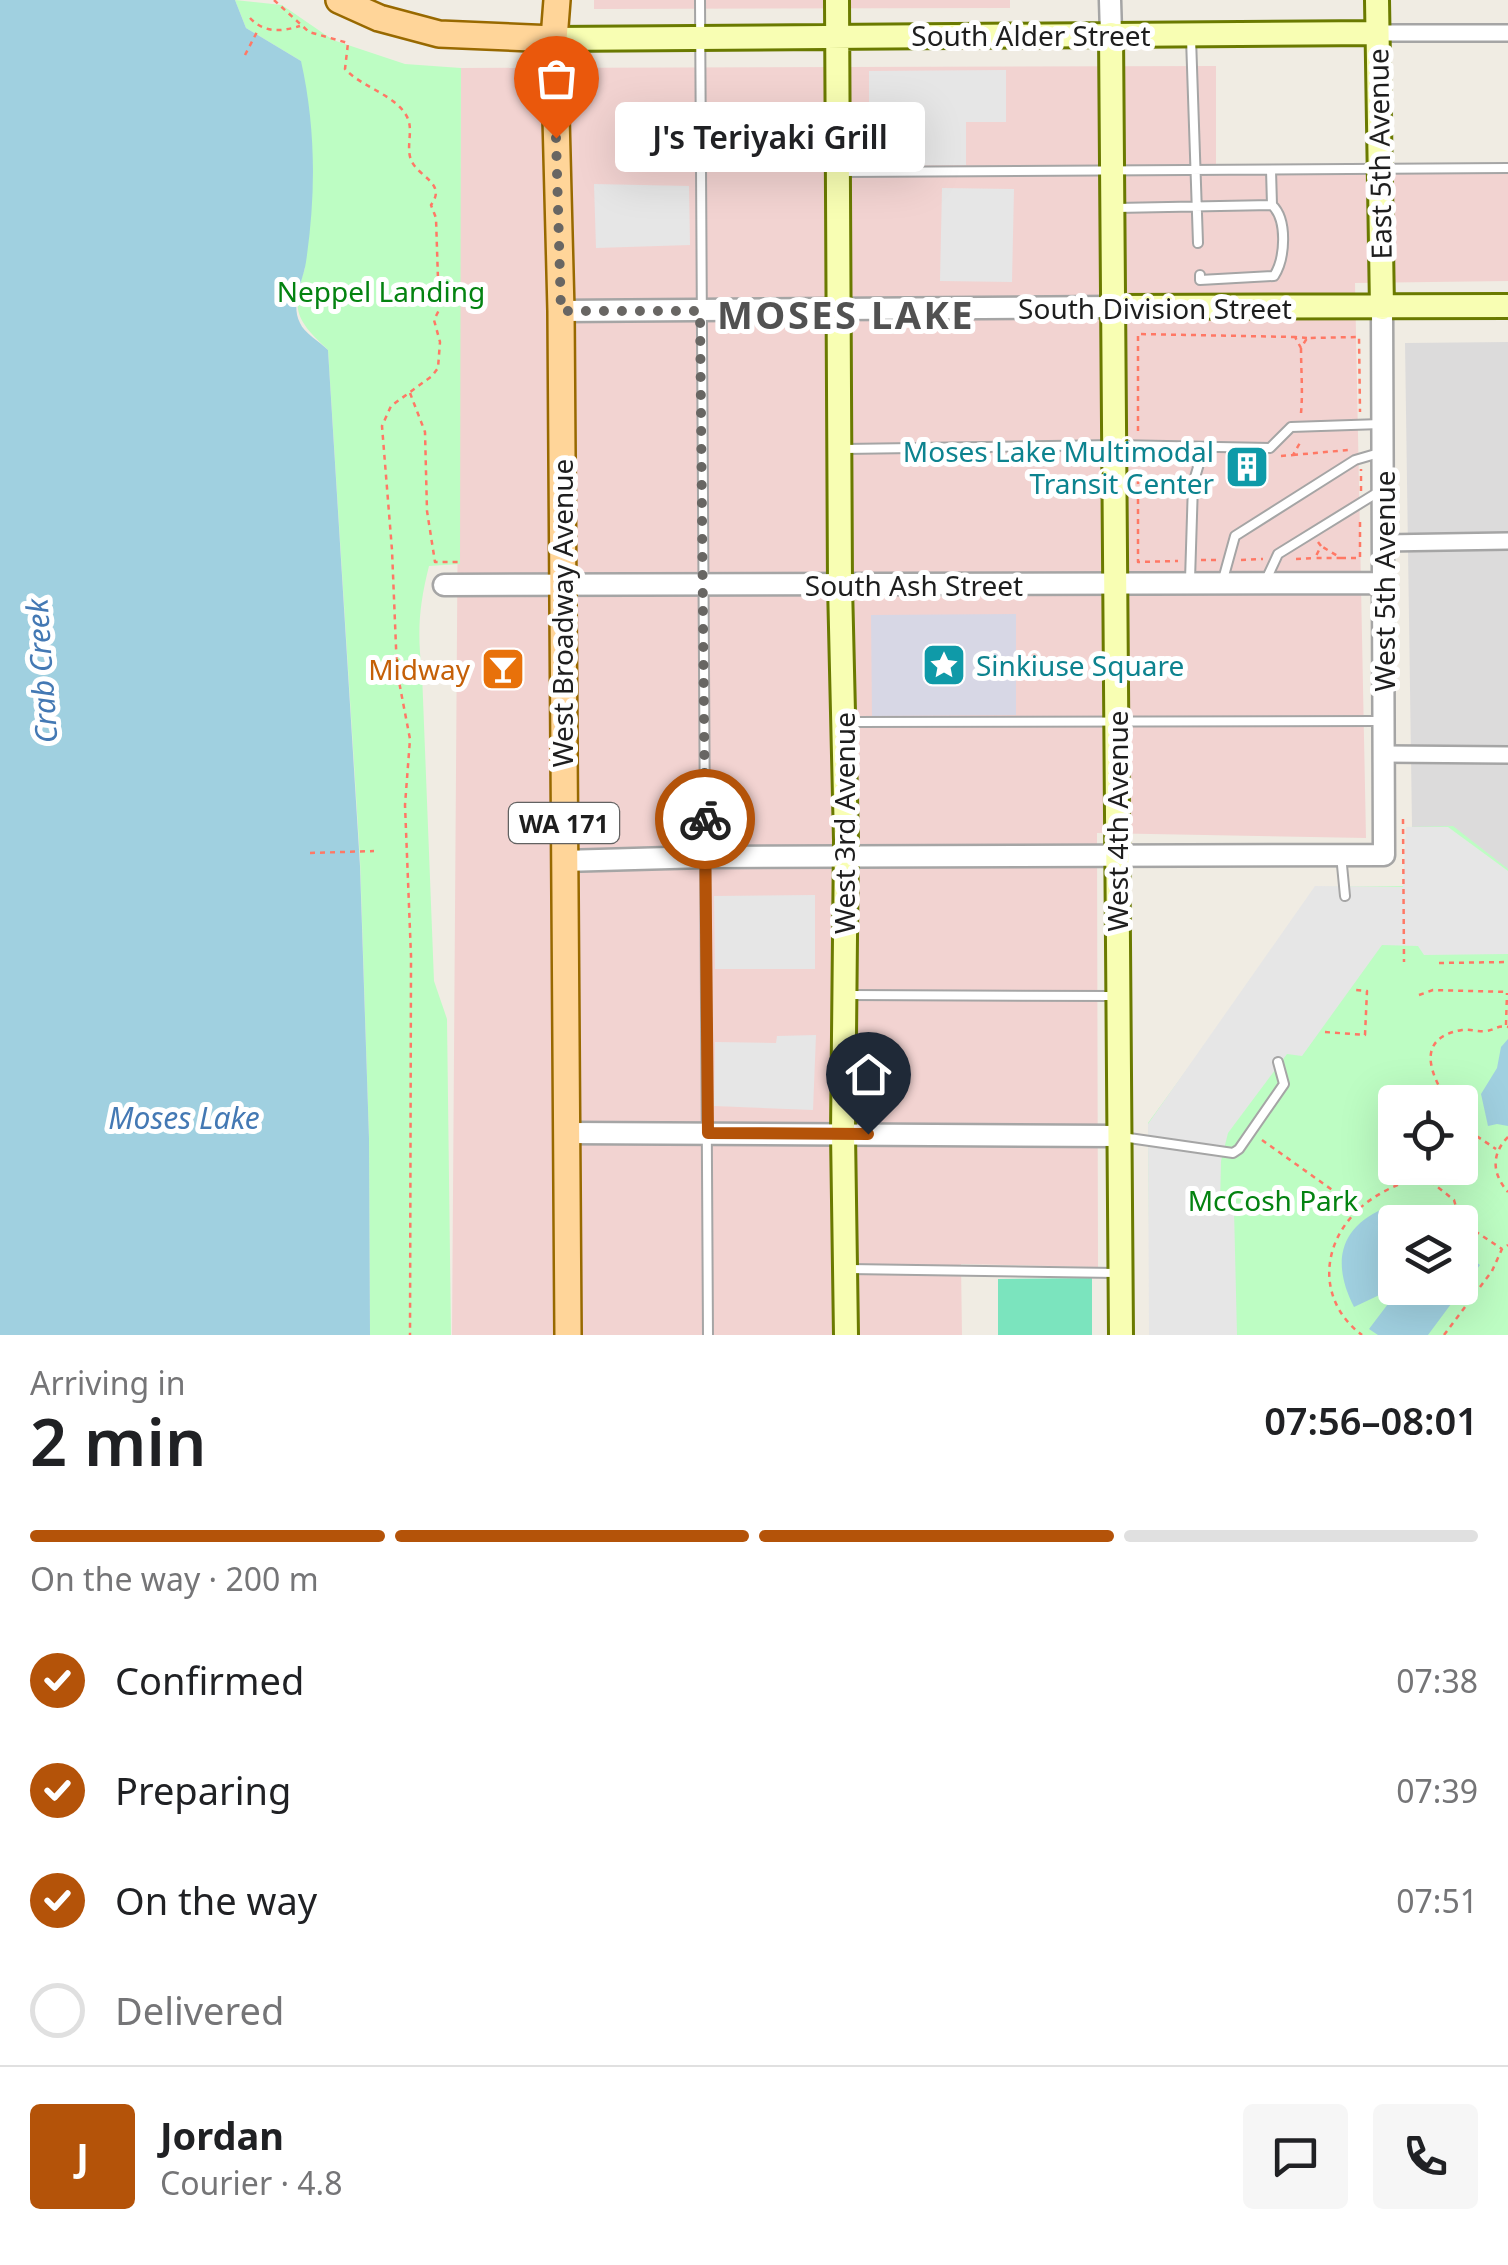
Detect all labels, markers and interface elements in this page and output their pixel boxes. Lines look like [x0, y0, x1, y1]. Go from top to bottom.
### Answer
street label: South Alder Street [911, 16, 1151, 54]
pin [514, 36, 599, 139]
street label: East 5th Avenue [1358, 48, 1400, 260]
icon: bag [529, 51, 584, 106]
callout: J's Teriyaki Grill [616, 103, 926, 173]
text: J's Teriyaki Grill [652, 115, 888, 158]
park label: Neppel Landing [277, 272, 485, 310]
district label: MOSES LAKE [717, 288, 975, 340]
street label: South Division Street [1018, 289, 1292, 327]
place label: Moses Lake Multimodal Transit Center [903, 432, 1214, 502]
building icon: Moses Lake Multimodal Transit Center [1224, 444, 1270, 490]
street label: West Broadway Avenue [543, 459, 581, 767]
street label: West 5th Avenue [1365, 470, 1403, 692]
street label: South Ash Street [805, 566, 1023, 604]
water label: Crab Creek [15, 596, 67, 745]
place icon: Sinkiuse Square [921, 642, 967, 688]
bar icon: Midway [480, 646, 526, 692]
place label: Sinkiuse Square [976, 646, 1184, 684]
place label: Midway [368, 650, 471, 688]
street label: West 4th Avenue [1098, 710, 1136, 932]
street label: West 3rd Avenue [825, 712, 863, 934]
courier [655, 769, 755, 869]
icon: bike [678, 792, 733, 847]
road number: WA 171 [509, 803, 619, 843]
pin [826, 1032, 911, 1135]
icon: home [841, 1047, 896, 1102]
map controls [1378, 1085, 1478, 1305]
button: locate [1378, 1085, 1478, 1185]
water label: Moses Lake [108, 1097, 260, 1138]
park label: McCosh Park [1188, 1181, 1358, 1219]
button: layers [1378, 1205, 1478, 1305]
text: Arriving in [30, 1361, 185, 1404]
text: 07:56–08:01 [1264, 1394, 1478, 1446]
text: 2 min [30, 1397, 206, 1485]
text: On the way · 200 m [30, 1557, 319, 1600]
icon: check [30, 1653, 85, 1708]
text: Confirmed [115, 1654, 304, 1706]
text: 07:38 [1396, 1659, 1478, 1702]
icon: check [30, 1763, 85, 1818]
text: Preparing [115, 1764, 291, 1816]
text: 07:39 [1396, 1769, 1478, 1812]
icon: check [30, 1873, 85, 1928]
text: On the way [115, 1874, 317, 1926]
text: 07:51 [1396, 1879, 1478, 1922]
text: Delivered [115, 1984, 284, 2036]
button: chat [1243, 2104, 1348, 2209]
button: phone [1373, 2104, 1478, 2209]
text: Jordan [160, 2109, 284, 2161]
text: J [76, 2130, 89, 2182]
text: Courier · 4.8 [160, 2161, 343, 2204]

